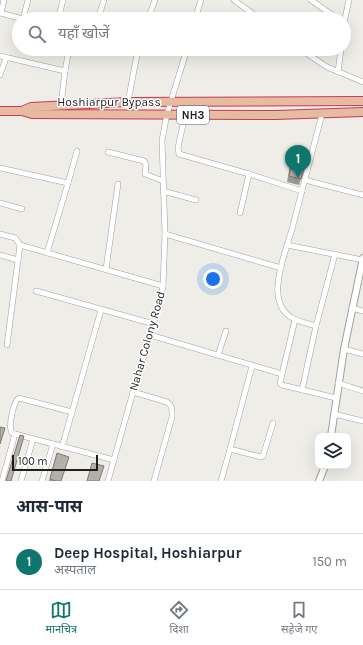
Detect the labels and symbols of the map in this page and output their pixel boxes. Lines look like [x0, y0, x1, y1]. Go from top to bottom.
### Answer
street label: Hoshiarpur Bypass [57, 95, 161, 109]
road number: NH3 [177, 106, 209, 124]
pin: 1 [285, 145, 311, 178]
your location [203, 269, 223, 289]
street label: Nahar Colony Road [126, 290, 168, 392]
scale bar [12, 453, 98, 472]

